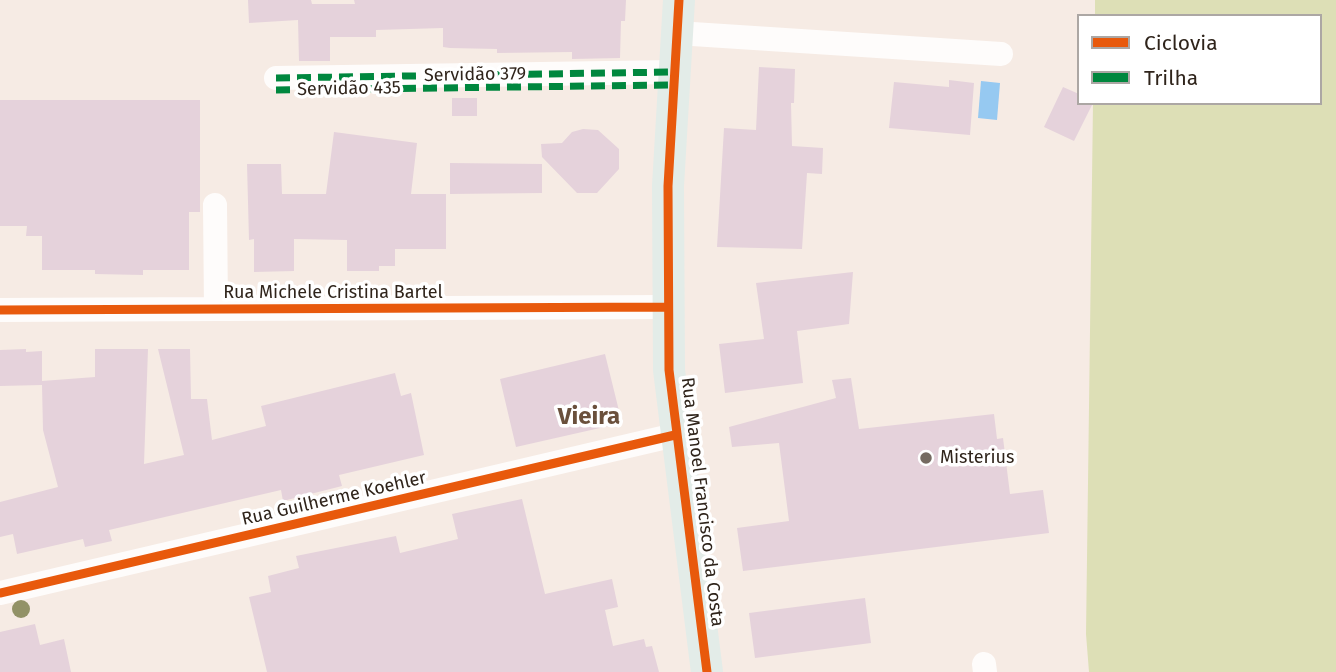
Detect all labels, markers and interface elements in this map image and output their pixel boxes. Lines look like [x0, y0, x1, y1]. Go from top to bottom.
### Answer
legend [1077, 14, 1322, 105]
text: Ciclovia [1144, 30, 1218, 56]
street label: Servidão 379 [424, 63, 526, 87]
text: Trilha [1144, 65, 1198, 91]
street label: Servidão 435 [297, 77, 401, 101]
street label: Rua Michele Cristina Bartel [223, 282, 443, 304]
street label: Rua Manoel Francisco da Costa [676, 376, 728, 628]
district label: Vieira [558, 403, 620, 431]
place label: Misterius [940, 447, 1014, 469]
marker: Misterius [918, 450, 934, 466]
street label: Rua Guilherme Koehler [240, 467, 428, 531]

